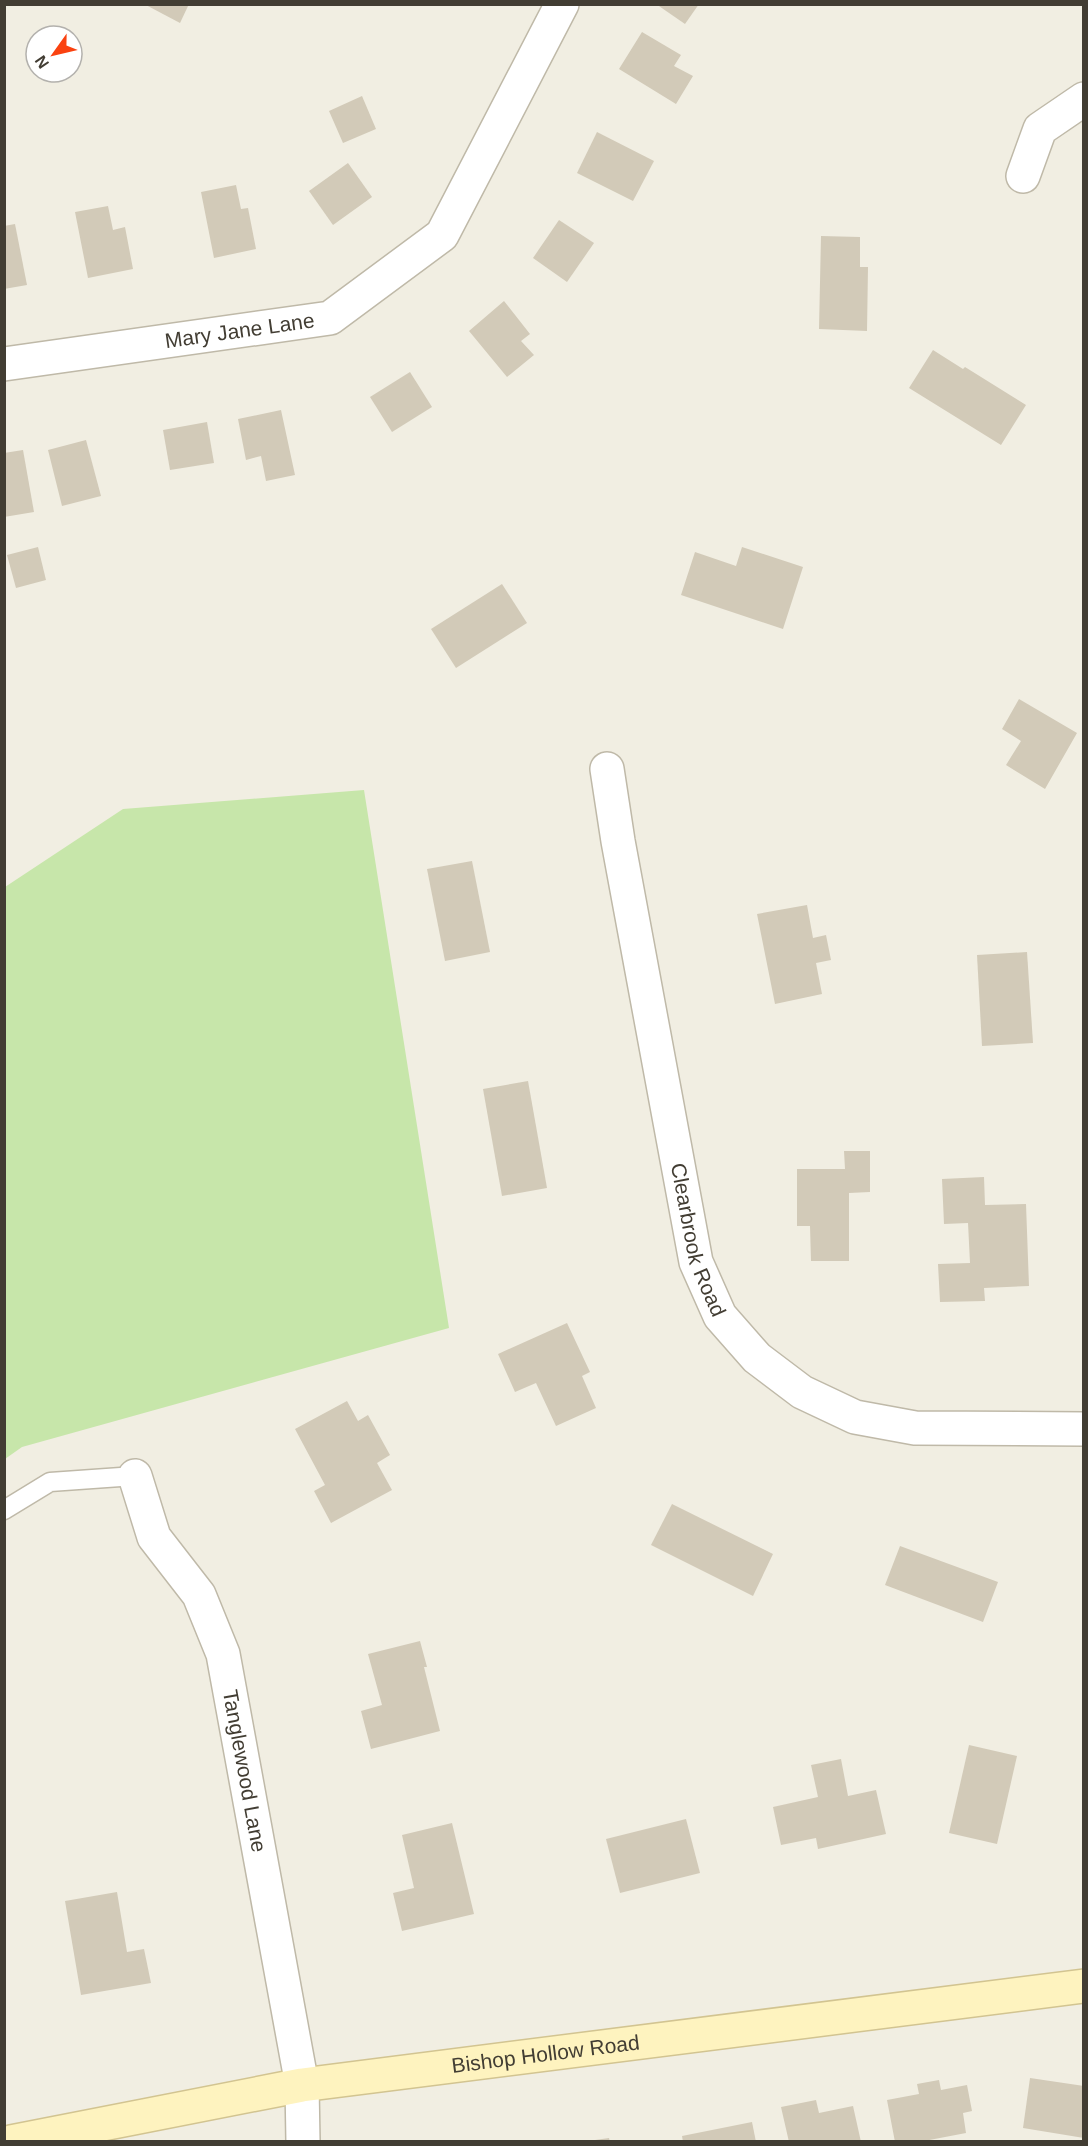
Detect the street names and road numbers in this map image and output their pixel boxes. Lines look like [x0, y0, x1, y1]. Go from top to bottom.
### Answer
street label: Mary Jane Lane [163, 308, 316, 352]
street label: Clearbrook Road [667, 1161, 731, 1320]
street label: Tanglewood Lane [219, 1688, 271, 1854]
street label: Bishop Hollow Road [450, 2030, 641, 2077]

